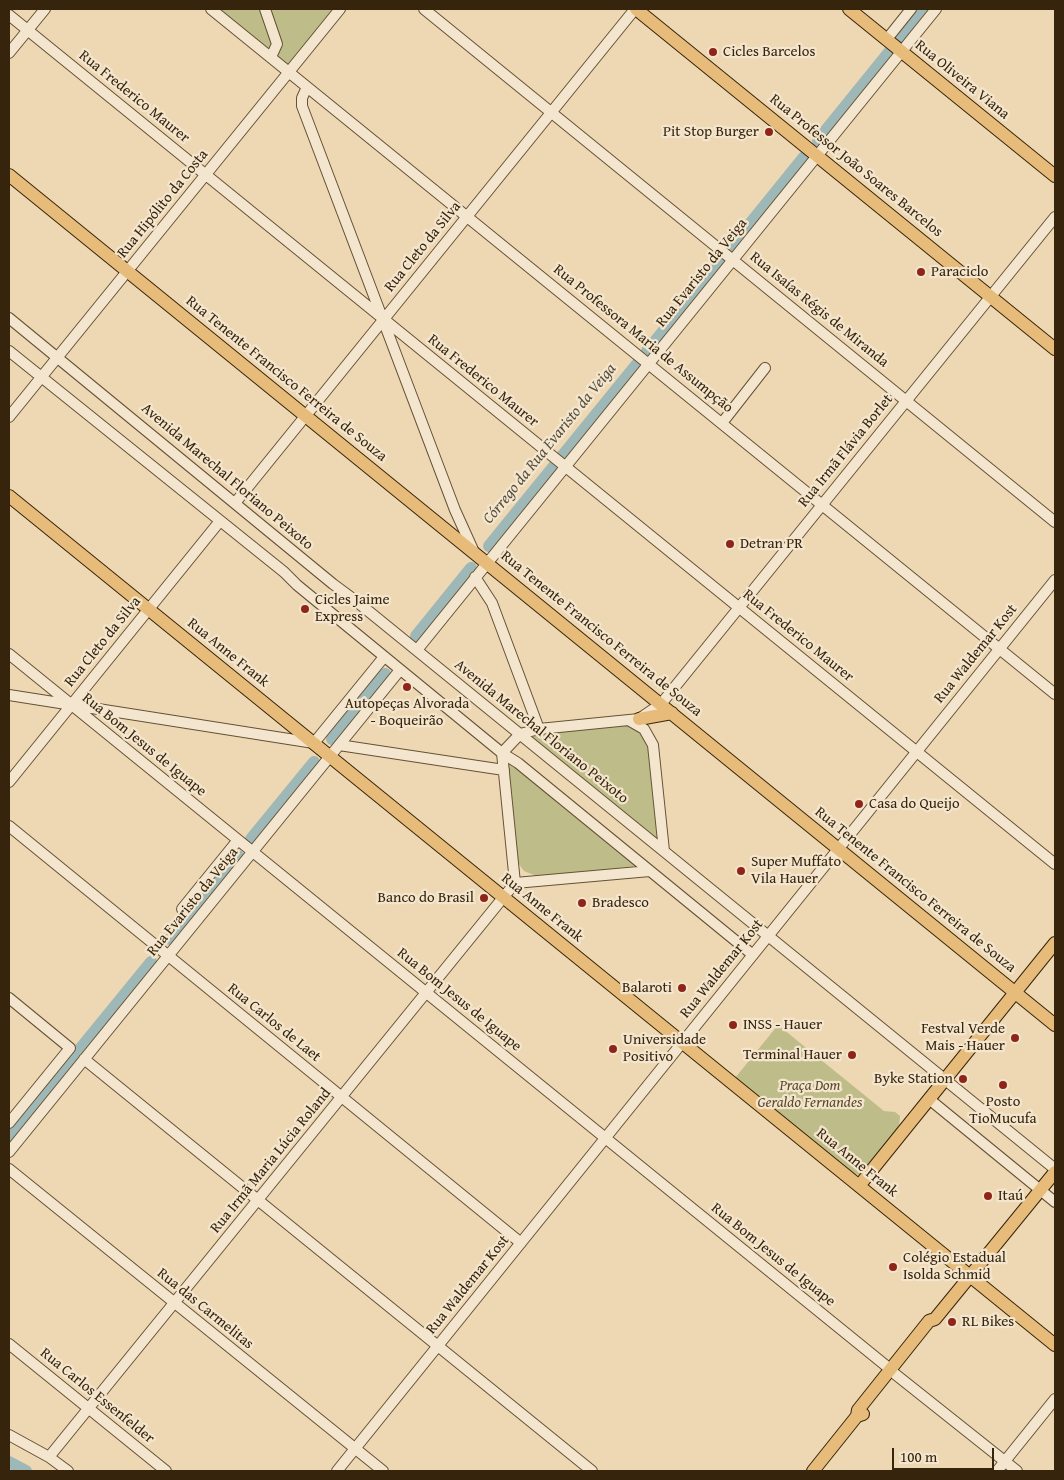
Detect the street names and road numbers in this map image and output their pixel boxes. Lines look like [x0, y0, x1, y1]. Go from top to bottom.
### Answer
street label: Rua Oliveira Viana [911, 36, 1013, 124]
street label: Rua Frederico Maurer [75, 47, 193, 147]
street label: Rua Professor João Soares Barcelos [766, 91, 946, 241]
street label: Rua Hipólito da Costa [114, 146, 212, 262]
street label: Rua Cleto da Silva [381, 198, 465, 296]
street label: Rua Evaristo da Veiga [653, 215, 751, 331]
street label: Rua Isaías Régis de Miranda [746, 248, 892, 372]
street label: Rua Professora Maria de Assumpção [550, 261, 736, 417]
street label: Rua Tenente Francisco Ferreira de Souza [182, 292, 390, 466]
street label: Rua Frederico Maurer [424, 331, 542, 431]
street label: Rua Irmã Flávia Borlet [795, 391, 897, 511]
street label: Avenida Marechal Floriano Peixoto [137, 400, 317, 554]
street label: Rua Tenente Francisco Ferreira de Souza [497, 547, 705, 721]
street label: Rua Frederico Maurer [739, 586, 857, 686]
street label: Rua Cleto da Silva [61, 593, 145, 691]
street label: Rua Waldemar Kost [931, 601, 1021, 707]
street label: Rua Anne Frank [184, 615, 272, 691]
street label: Avenida Marechal Floriano Peixoto [450, 656, 632, 808]
street label: Rua Bom Jesus de Iguape [78, 689, 210, 801]
street label: Rua Tenente Francisco Ferreira de Souza [811, 803, 1019, 977]
street label: Rua Evaristo da Veiga [144, 844, 242, 960]
street label: Rua Anne Frank [498, 870, 586, 946]
street label: Rua Waldemar Kost [677, 916, 767, 1022]
street label: Rua Bom Jesus de Iguape [393, 944, 525, 1056]
street label: Rua Carlos de Laet [224, 980, 324, 1066]
street label: Rua Irmã Maria Lúcia Roland [207, 1085, 335, 1237]
street label: Rua Anne Frank [813, 1125, 901, 1201]
street label: Rua Bom Jesus de Iguape [707, 1199, 839, 1311]
street label: Rua Waldemar Kost [423, 1232, 513, 1338]
street label: Rua das Carmelitas [153, 1265, 257, 1353]
street label: Rua Carlos Essenfelder [36, 1344, 158, 1448]

